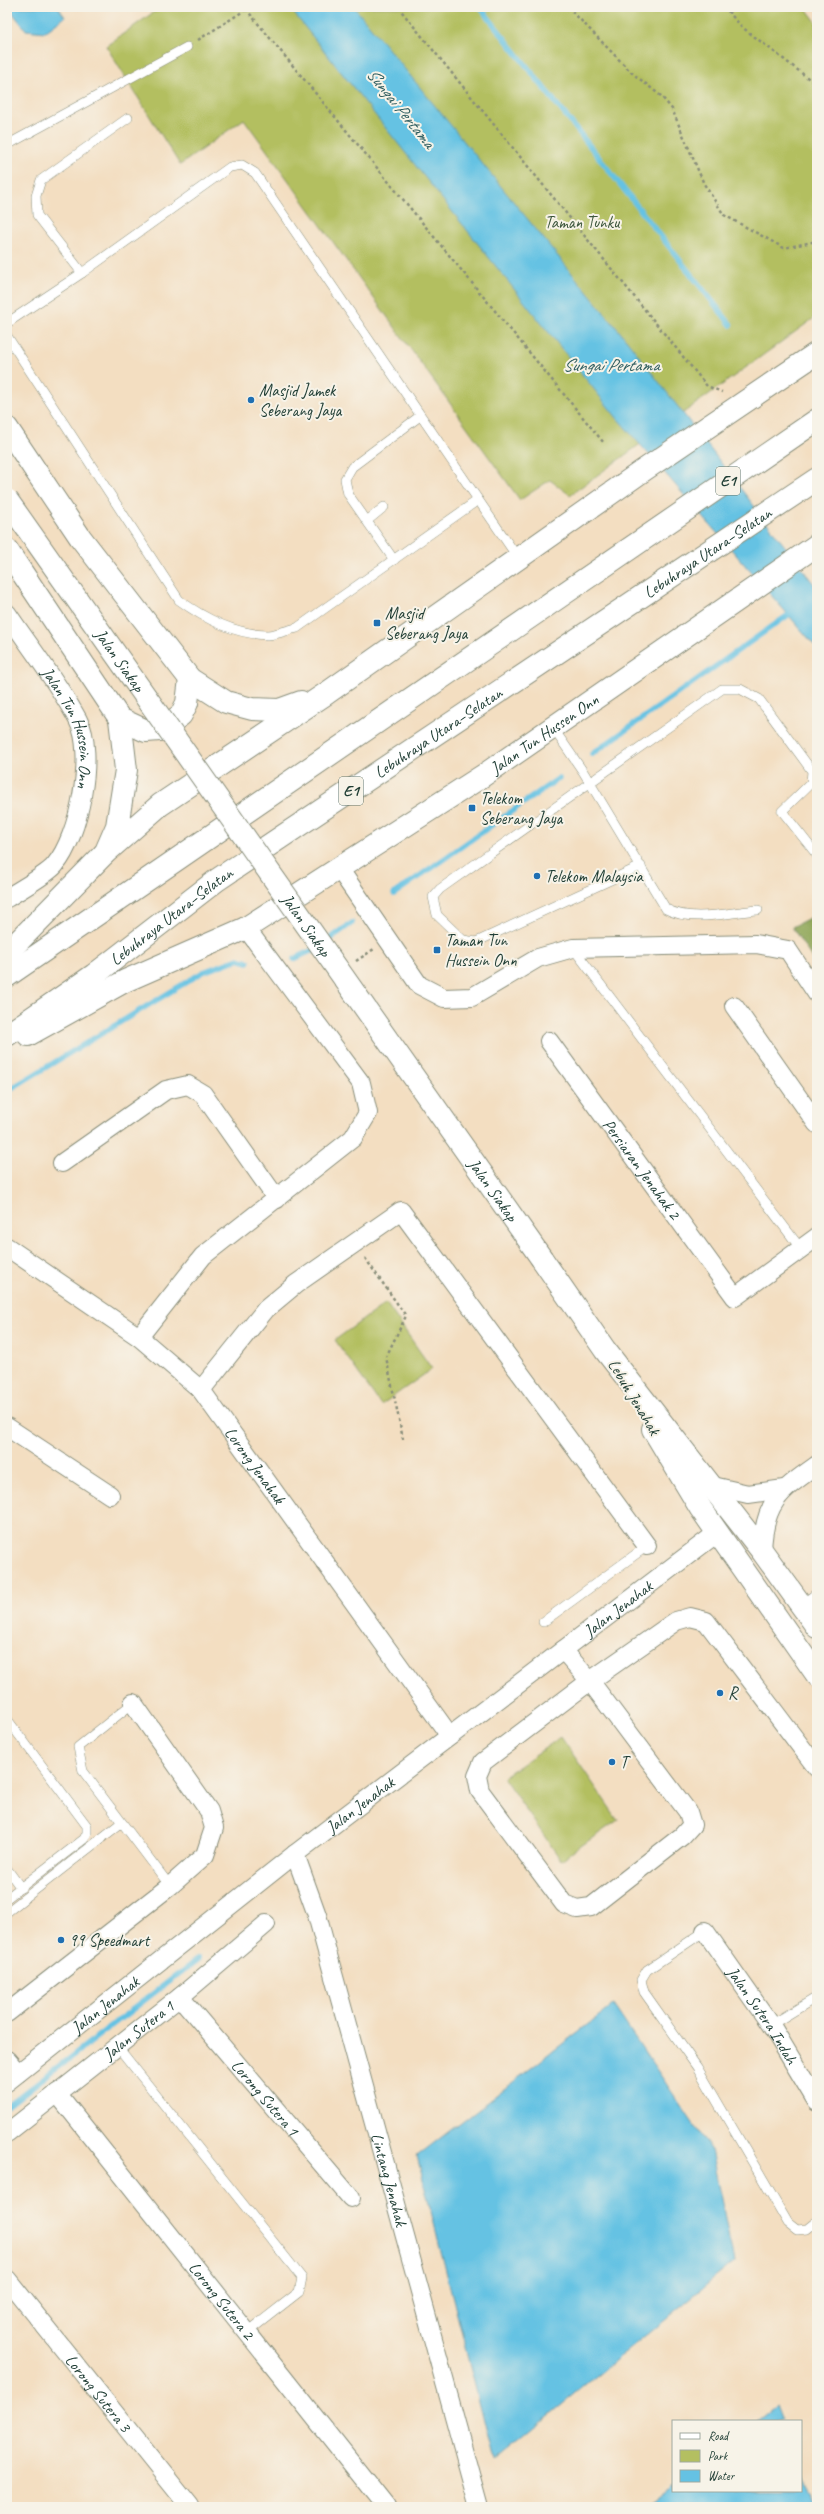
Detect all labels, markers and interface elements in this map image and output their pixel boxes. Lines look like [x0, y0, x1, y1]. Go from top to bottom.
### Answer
water label: Sungai Pertama [362, 64, 442, 154]
park label: Taman Tunku [545, 212, 621, 233]
water label: Sungai Pertama [563, 354, 662, 376]
place label: Masjid Jamek Seberang Jaya [259, 380, 343, 421]
marker: Masjid Jamek Seberang Jaya [246, 395, 256, 405]
road number: E1 [716, 467, 740, 495]
street label: Lebuhraya Utara–Selatan [639, 501, 777, 602]
place label: Masjid Seberang Jaya [385, 603, 469, 644]
marker: Masjid Seberang Jaya [372, 618, 382, 628]
street label: Jalan Siakap [90, 624, 150, 697]
street label: Jalan Tun Hussein Onn [37, 662, 96, 790]
street label: Lebuhraya Utara–Selatan [370, 681, 507, 783]
street label: Jalan Tun Hussen Onn [485, 689, 603, 779]
road number: E1 [339, 777, 363, 805]
place label: Telekom Seberang Jaya [480, 788, 564, 829]
marker: Telekom Seberang Jaya [467, 803, 477, 813]
street label: Lebuhraya Utara–Selatan [105, 861, 238, 970]
place label: Telekom Malaysia [545, 866, 644, 887]
marker: Telekom Malaysia [532, 871, 542, 881]
street label: Jalan Siakap [277, 889, 337, 962]
place label: Taman Tun Hussein Onn [445, 930, 517, 971]
marker: Taman Tun Hussein Onn [432, 945, 442, 955]
street label: Persiaran Jenahak 2 [598, 1114, 686, 1224]
street label: Jalan Siakap [463, 1153, 524, 1227]
street label: Lebuh Jenahak [603, 1355, 666, 1440]
street label: Lorong Jenahak [220, 1423, 291, 1509]
street label: Jalan Jenahak [579, 1575, 658, 1642]
place label: R [728, 1683, 739, 1704]
marker: R [715, 1688, 725, 1698]
place label: T [620, 1752, 631, 1773]
marker: T [607, 1757, 617, 1767]
street label: Jalan Jenahak [321, 1771, 400, 1838]
place label: 99 Speedmart [69, 1930, 151, 1951]
marker: 99 Speedmart [56, 1935, 66, 1945]
street label: Jalan Sutera Indah [722, 1961, 803, 2069]
street label: Jalan Jenahak [66, 1970, 145, 2038]
street label: Jalan Sutera 1 [98, 1995, 179, 2065]
street label: Lorong Sutera 1 [227, 2055, 305, 2141]
street label: Lintang Jenahak [367, 2131, 413, 2230]
street label: Lorong Sutera 2 [185, 2257, 260, 2345]
street label: Lorong Sutera 3 [61, 2350, 137, 2437]
legend [672, 2420, 802, 2492]
text: Road [708, 2428, 730, 2444]
text: Park [708, 2448, 729, 2464]
text: Water [708, 2468, 736, 2484]

